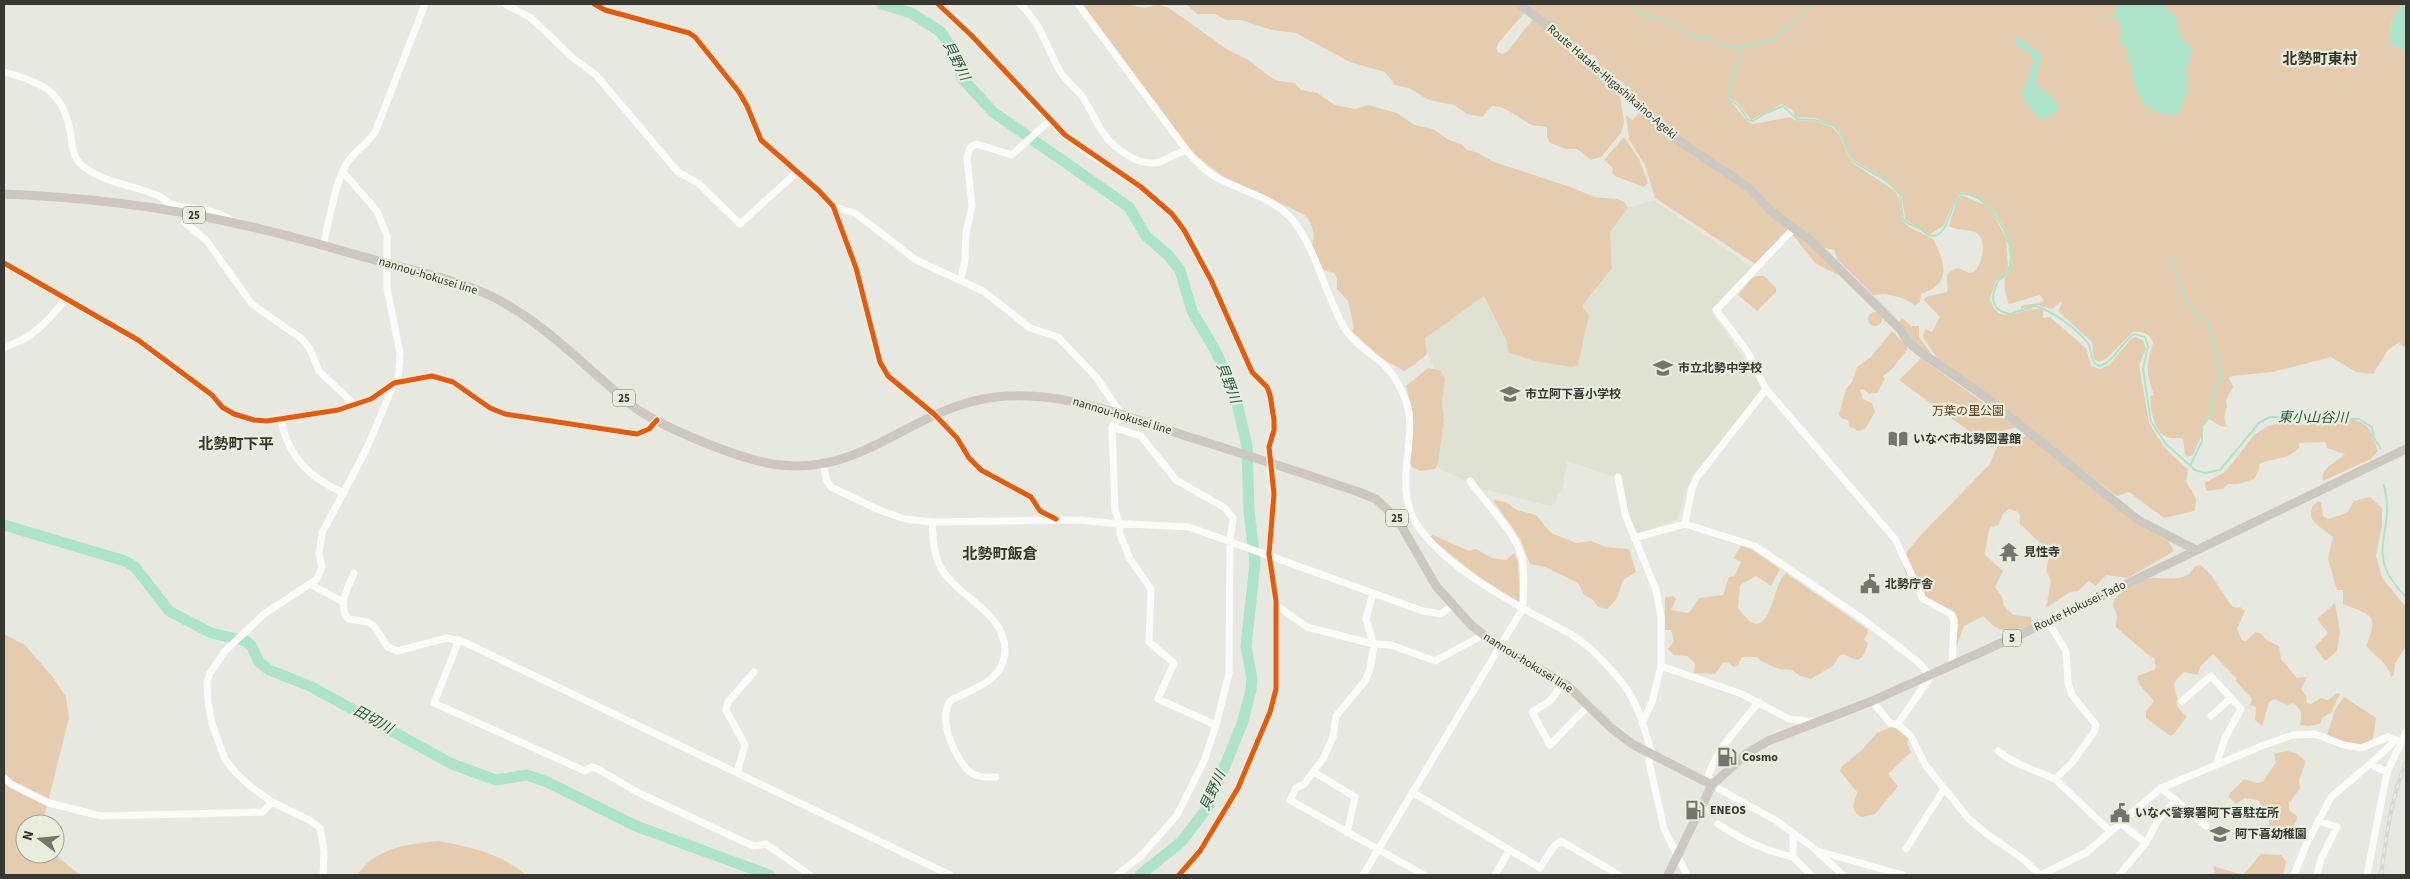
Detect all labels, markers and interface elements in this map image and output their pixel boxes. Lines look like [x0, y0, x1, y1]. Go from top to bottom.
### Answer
street label: Route Hatake-Higashikaino-Ageki [1543, 21, 1681, 143]
water label: 貝野川 [938, 38, 975, 86]
district label: 北勢町東村 [2282, 49, 2358, 70]
road number: 25 [183, 206, 205, 224]
street label: nannou-hokusei line [376, 253, 480, 299]
school or university icon: 市立北勢中学校 [1652, 357, 1674, 379]
water label: 貝野川 [1211, 360, 1246, 408]
place label: 市立北勢中学校 [1678, 360, 1762, 377]
school or university icon: 市立阿下喜小学校 [1499, 383, 1521, 405]
place label: 市立阿下喜小学校 [1525, 386, 1621, 403]
road number: 25 [613, 389, 635, 406]
street label: nannou-hokusei line [1070, 393, 1174, 439]
park label: 万葉の里公園 [1932, 403, 2004, 420]
water label: 東小山谷川 [2278, 407, 2350, 429]
library icon: いなべ市北勢図書館 [1887, 428, 1909, 450]
place label: いなべ市北勢図書館 [1913, 431, 2021, 448]
district label: 北勢町下平 [198, 434, 274, 455]
road number: 25 [1386, 509, 1408, 526]
temple icon: 見性寺 [1998, 541, 2020, 563]
district label: 北勢町飯倉 [962, 544, 1038, 565]
place label: 見性寺 [2024, 544, 2060, 561]
public building icon: 北勢庁舎 [1859, 573, 1881, 595]
place label: 北勢庁舎 [1885, 576, 1933, 593]
street label: Route Hokusei-Tado [2031, 576, 2129, 636]
street label: nannou-hokusei line [1480, 629, 1576, 697]
road number: 5 [2003, 630, 2021, 646]
water label: 田切川 [350, 701, 398, 740]
fuel station icon: Cosmo [1716, 746, 1738, 768]
place label: Cosmo [1742, 749, 1778, 766]
water label: 貝野川 [1195, 766, 1232, 814]
fuel station icon: ENEOS [1684, 799, 1706, 821]
place label: ENEOS [1710, 802, 1746, 819]
public building icon: いなべ警察署阿下喜駐在所 [2109, 802, 2131, 824]
place label: いなべ警察署阿下喜駐在所 [2135, 805, 2279, 822]
north arrow [15, 814, 65, 864]
school or university icon: 阿下喜幼稚園 [2209, 823, 2231, 845]
place label: 阿下喜幼稚園 [2235, 826, 2307, 843]
text: N [18, 828, 39, 843]

